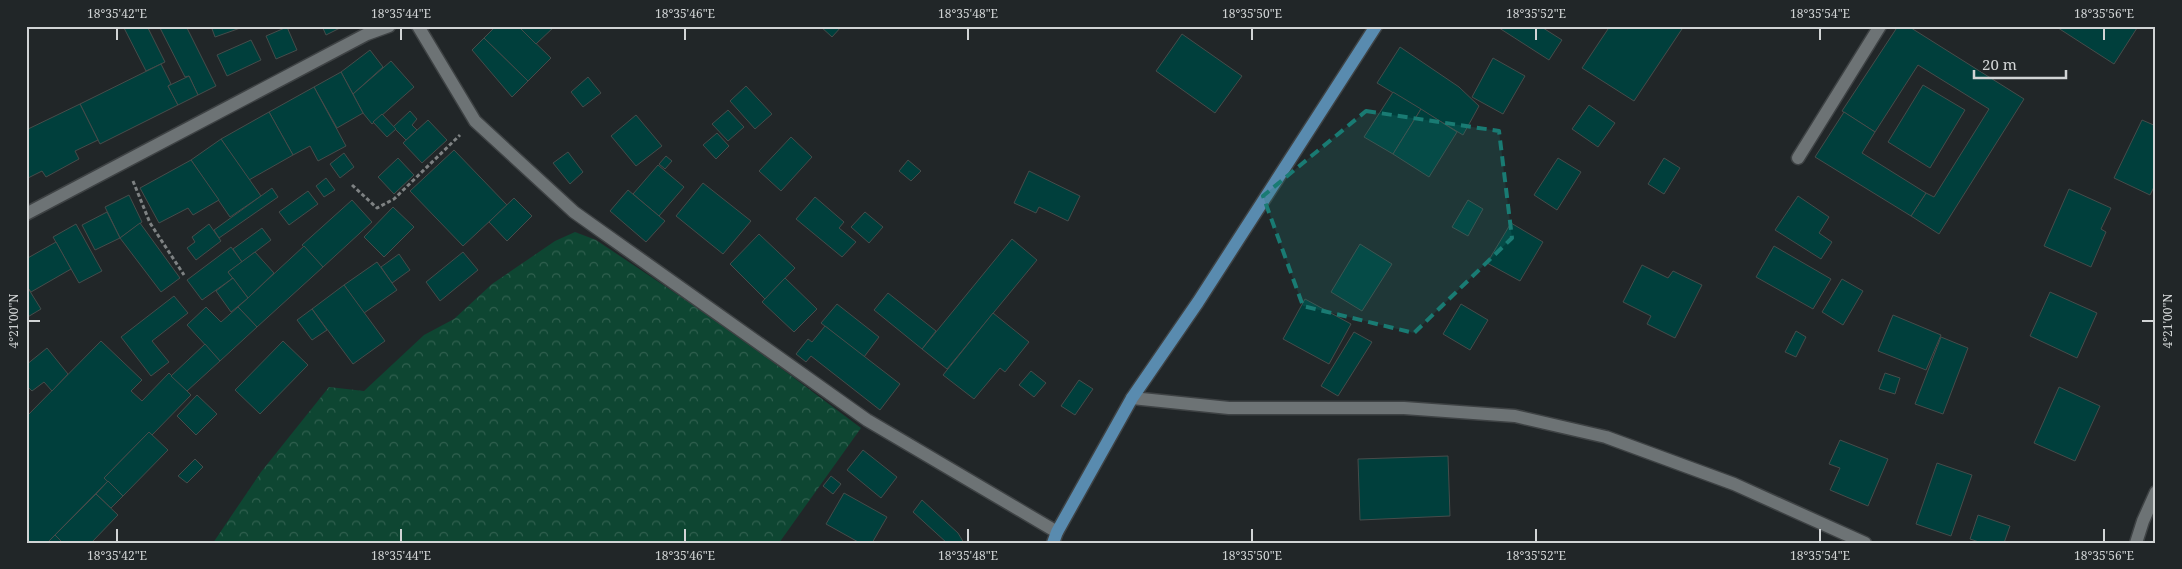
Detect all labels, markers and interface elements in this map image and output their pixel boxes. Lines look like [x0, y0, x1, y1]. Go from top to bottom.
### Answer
text: 18°35'42"E [87, 5, 147, 22]
text: 18°35'44"E [371, 5, 431, 22]
text: 18°35'46"E [655, 5, 715, 22]
text: 18°35'48"E [938, 5, 998, 22]
text: 18°35'50"E [1222, 5, 1282, 22]
text: 18°35'52"E [1506, 5, 1566, 22]
text: 18°35'54"E [1790, 5, 1850, 22]
text: 18°35'56"E [2074, 5, 2134, 22]
scale bar [1974, 48, 2067, 80]
text: 20 m [1982, 54, 2017, 74]
text: 4°21'00"N [5, 293, 22, 349]
text: 4°21'00"N [2159, 293, 2176, 349]
text: 18°35'42"E [87, 547, 147, 564]
text: 18°35'44"E [371, 547, 431, 564]
text: 18°35'46"E [655, 547, 715, 564]
text: 18°35'48"E [938, 547, 998, 564]
text: 18°35'50"E [1222, 547, 1282, 564]
text: 18°35'52"E [1506, 547, 1566, 564]
text: 18°35'54"E [1790, 547, 1850, 564]
text: 18°35'56"E [2074, 547, 2134, 564]

